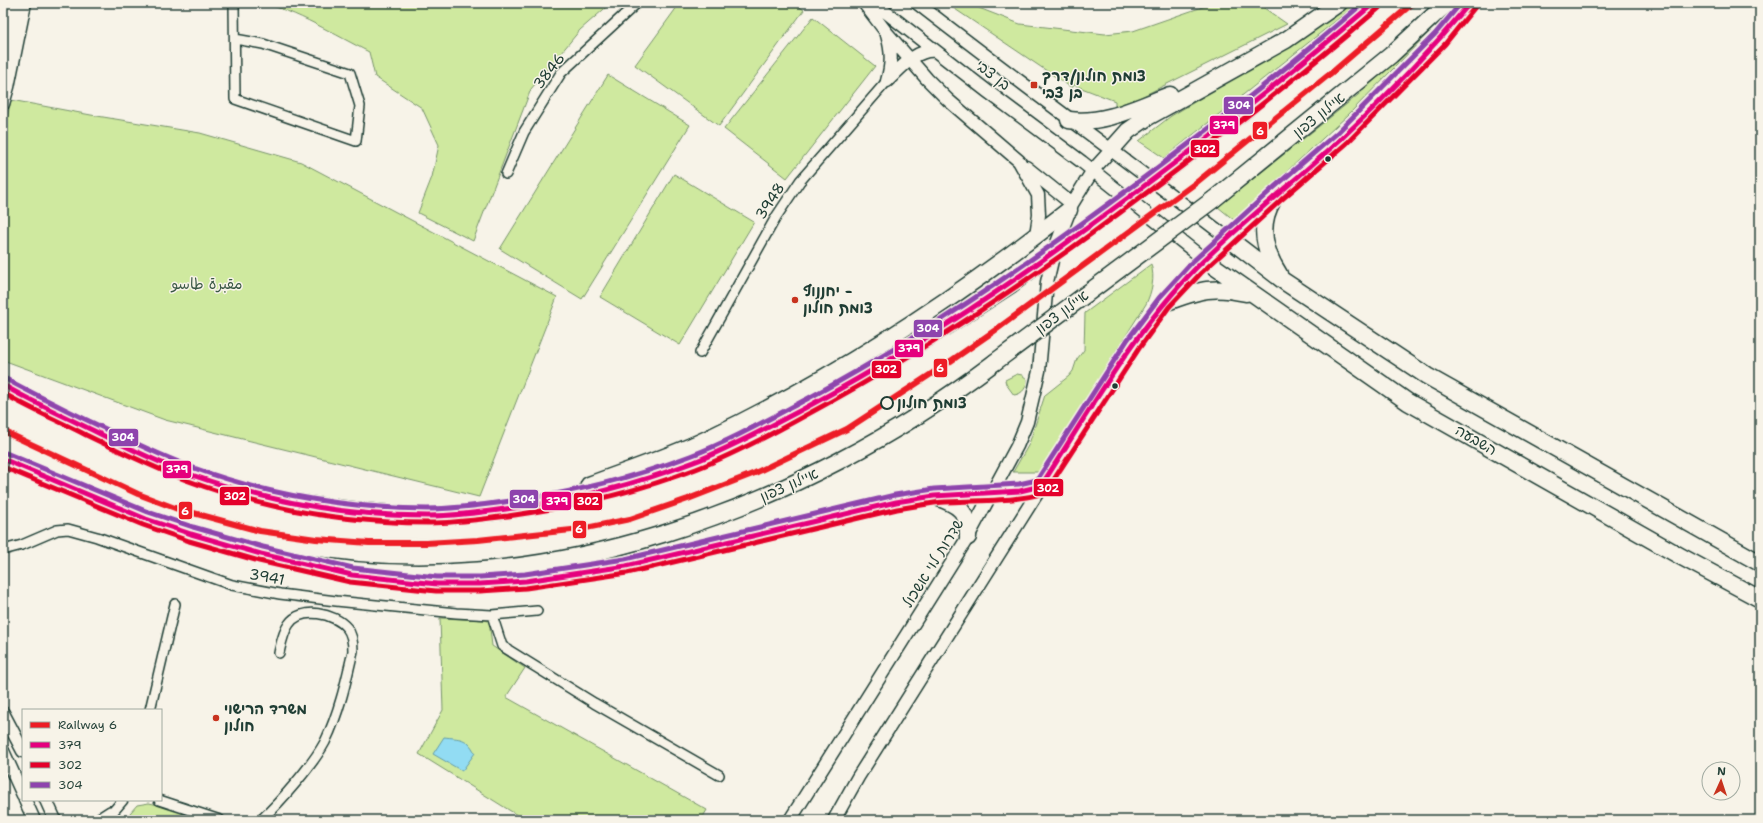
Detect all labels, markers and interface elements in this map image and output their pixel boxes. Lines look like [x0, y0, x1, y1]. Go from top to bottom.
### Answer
street label: 3846 [529, 49, 569, 93]
street label: בן צבי [972, 55, 1015, 95]
place label: צומת חולון/דרך בן צבי [1042, 66, 1146, 103]
marker: צומת חולון/דרך בן צבי [1029, 80, 1039, 90]
street label: איילון צפון [1289, 88, 1350, 142]
line badge: 304 [1223, 96, 1254, 115]
text: 304 [1227, 98, 1251, 113]
line badge: 379 [1209, 115, 1239, 135]
text: 379 [1213, 118, 1236, 133]
line badge: 6 [1252, 121, 1268, 140]
text: 6 [1256, 124, 1264, 139]
line badge: 302 [1190, 139, 1220, 158]
text: 302 [1194, 142, 1217, 157]
unlabelled marker [1323, 154, 1333, 164]
street label: 3948 [751, 179, 789, 223]
park label: مقبرة طاسو [171, 274, 242, 294]
place label: יחננוף - צומת חולון [803, 281, 873, 318]
street label: איילון צפון [1031, 285, 1093, 339]
marker: יחננוף - צומת חולון [790, 295, 800, 305]
line badge: 304 [913, 319, 943, 338]
text: 304 [916, 321, 940, 336]
line badge: 379 [894, 339, 924, 358]
text: 379 [898, 341, 921, 356]
line badge: 6 [933, 358, 948, 378]
line badge: 302 [871, 360, 902, 379]
text: 6 [936, 361, 944, 376]
text: 302 [875, 362, 898, 377]
unlabelled marker [1110, 381, 1120, 391]
place label: צומת חולון [897, 393, 967, 413]
marker: צומת חולון [880, 396, 894, 410]
street label: השבעה [1451, 420, 1501, 460]
line badge: 304 [108, 428, 139, 447]
text: 304 [111, 430, 135, 445]
line badge: 379 [162, 460, 192, 479]
text: 379 [166, 462, 189, 477]
street label: איילון צפון [757, 463, 822, 507]
line badge: 302 [1033, 478, 1064, 497]
text: 302 [1037, 481, 1060, 496]
line badge: 302 [219, 486, 250, 506]
text: 302 [224, 489, 247, 504]
line badge: 304 [509, 489, 539, 509]
line badge: 379 [541, 491, 572, 511]
text: 304 [512, 492, 536, 507]
line badge: 302 [573, 492, 603, 511]
text: 379 [546, 494, 569, 509]
text: 302 [577, 494, 600, 509]
line badge: 6 [178, 501, 193, 520]
text: 6 [181, 504, 189, 519]
street label: שדרות לוי אשכול [898, 515, 968, 611]
line badge: 6 [572, 520, 587, 539]
text: 6 [575, 522, 583, 537]
street label: 3941 [248, 564, 286, 590]
place label: משרד הרישוי חולון [224, 699, 307, 736]
legend [22, 709, 162, 801]
marker: משרד הרישוי חולון [211, 713, 221, 723]
text: Railway 6 [58, 717, 117, 733]
text: 379 [58, 737, 82, 753]
text: 302 [58, 757, 82, 773]
north arrow [1701, 761, 1741, 801]
text: N [1717, 764, 1727, 779]
text: 304 [58, 777, 83, 793]

